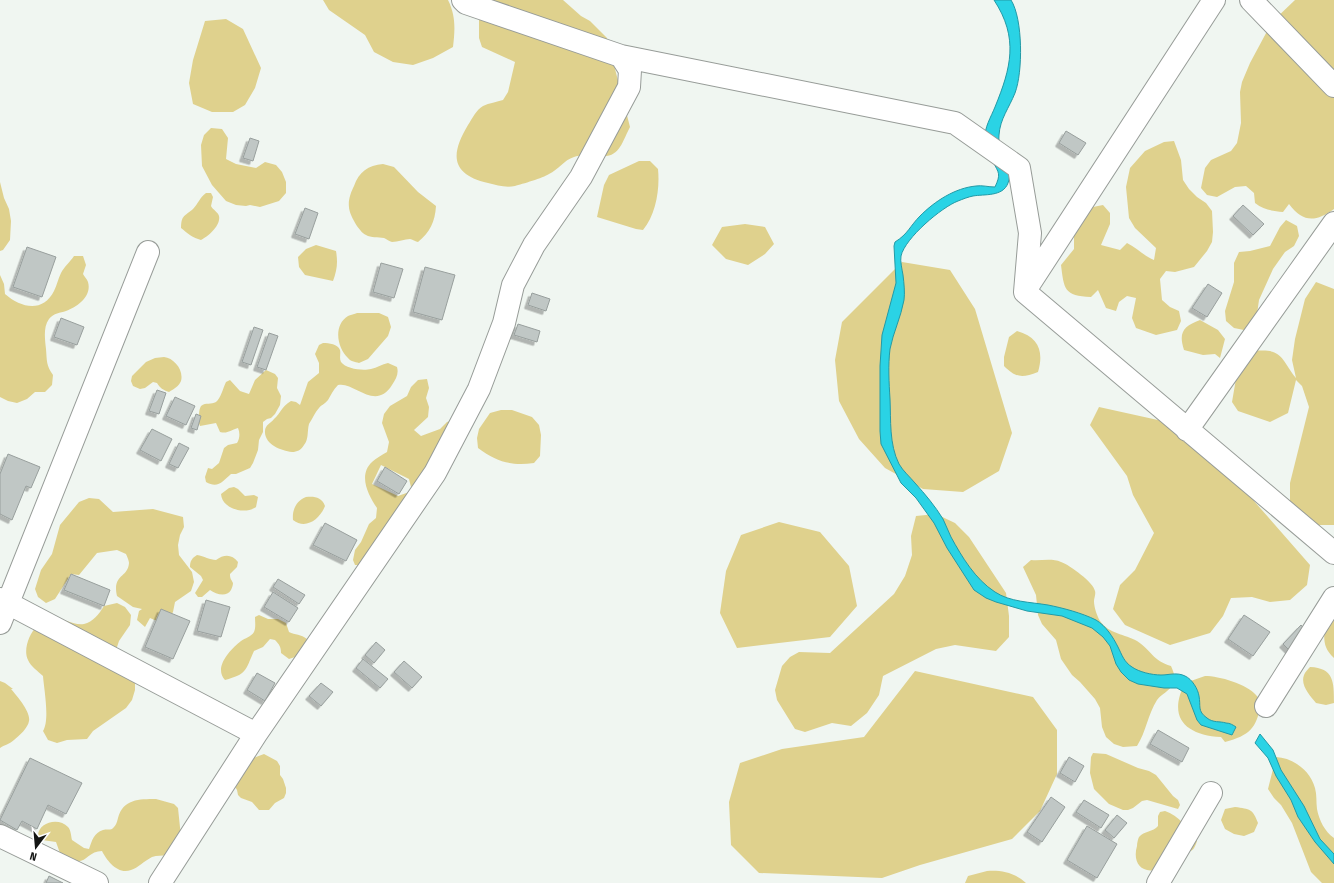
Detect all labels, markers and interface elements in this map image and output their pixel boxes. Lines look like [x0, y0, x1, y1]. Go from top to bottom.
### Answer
north arrow [16, 827, 56, 867]
text: N [28, 849, 38, 863]

